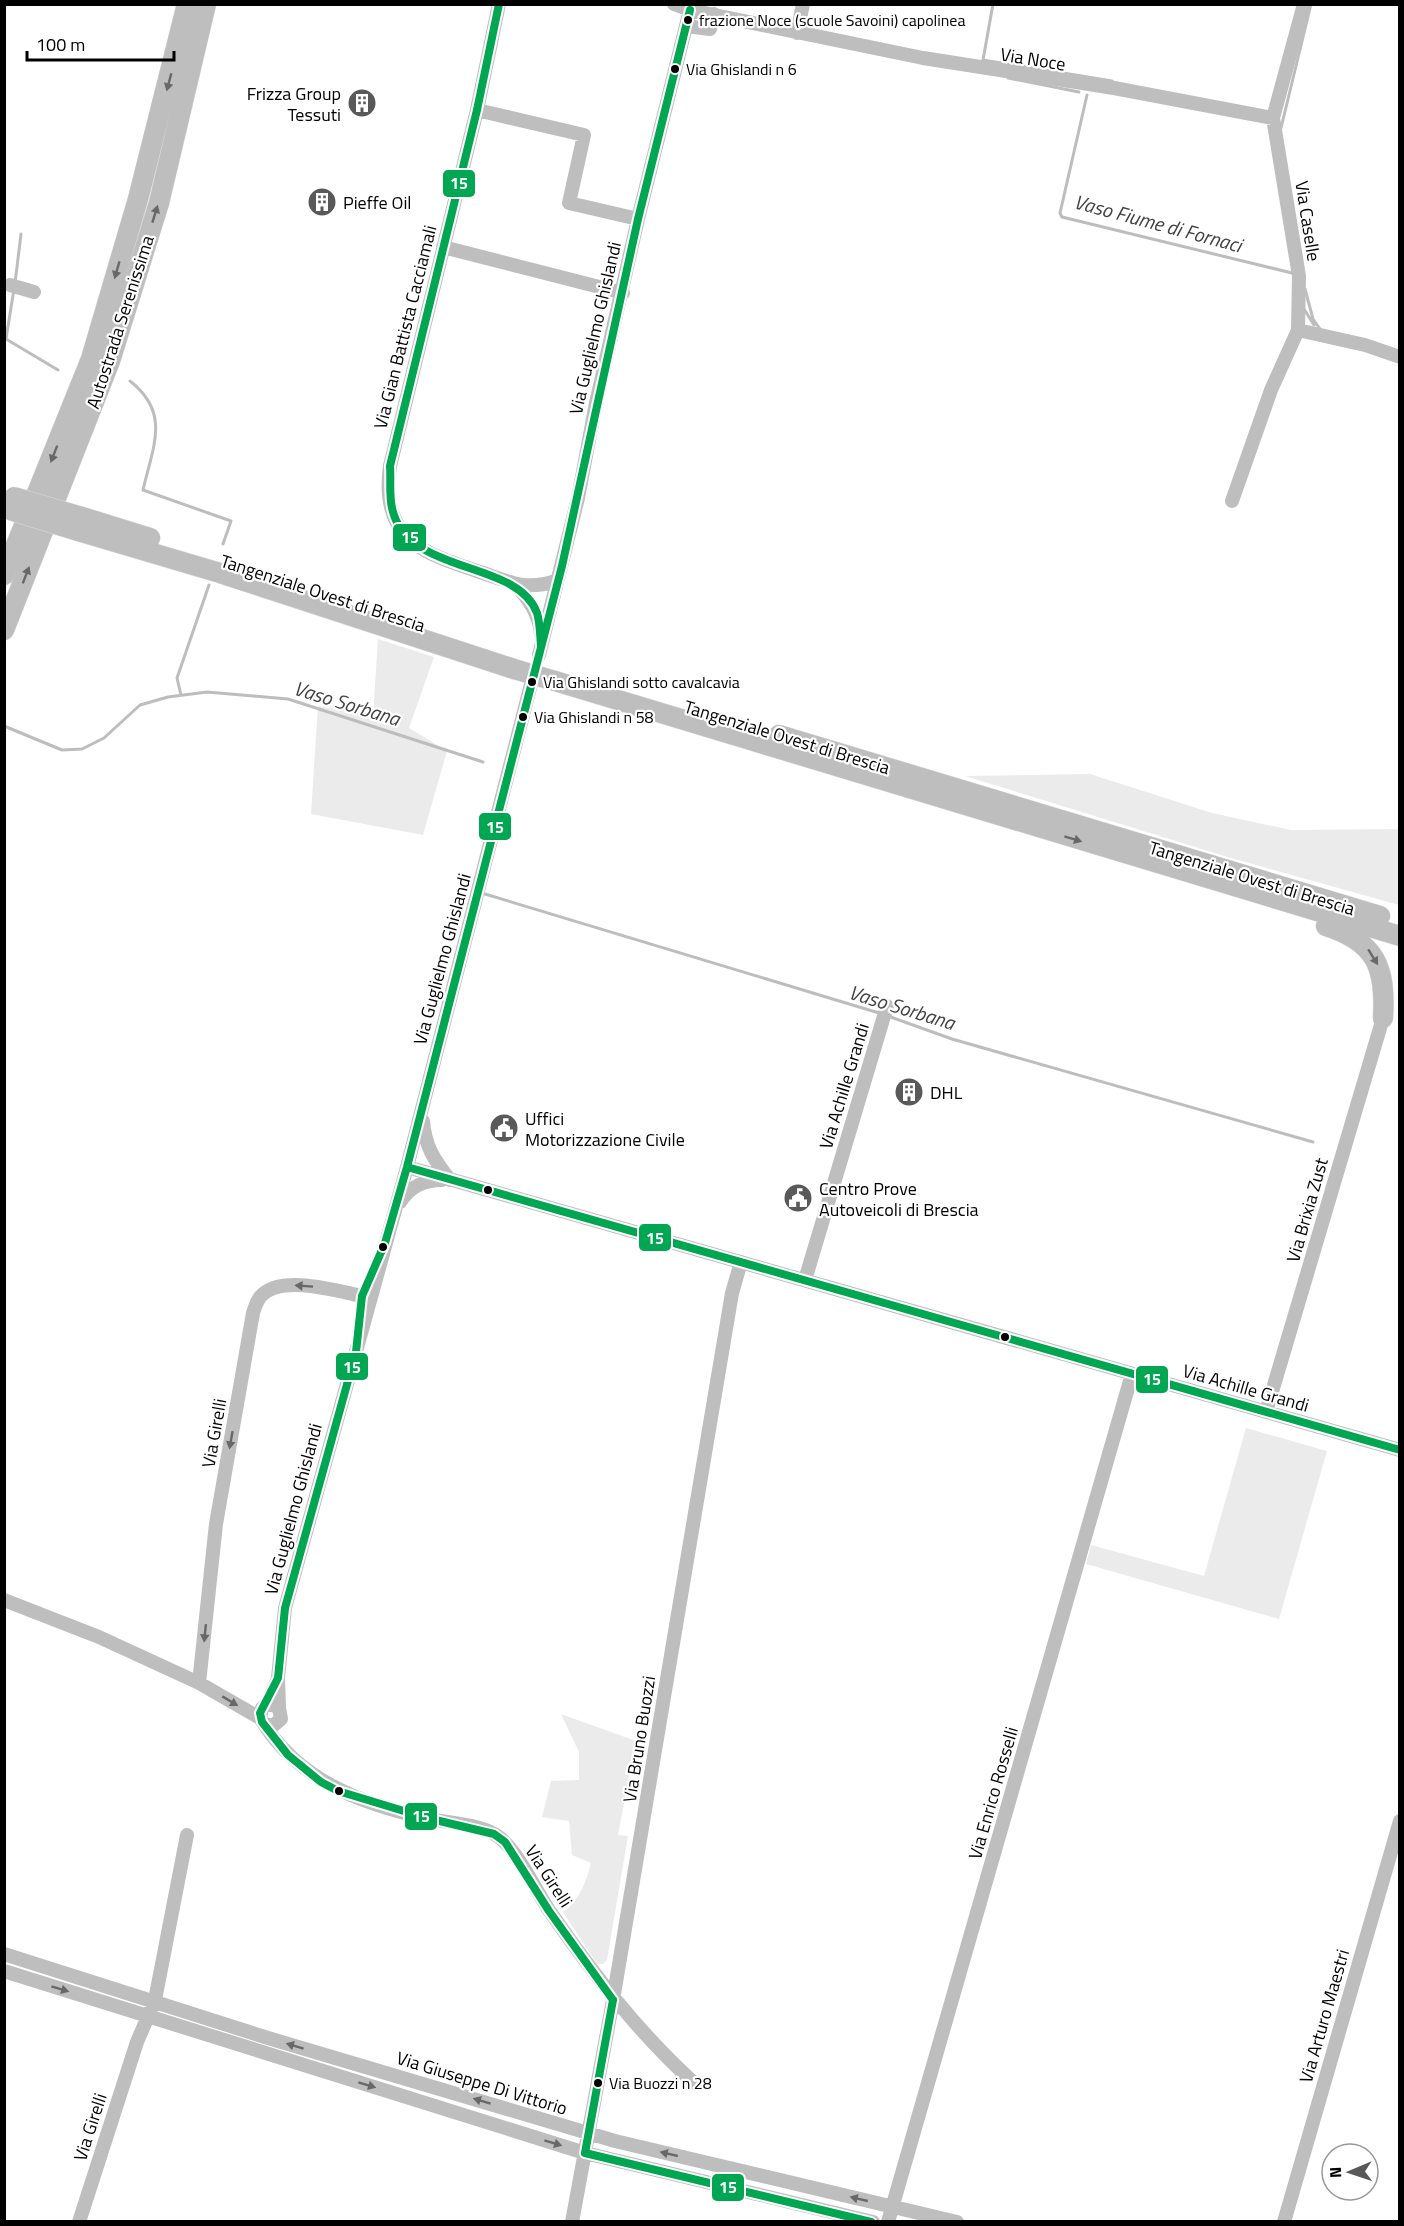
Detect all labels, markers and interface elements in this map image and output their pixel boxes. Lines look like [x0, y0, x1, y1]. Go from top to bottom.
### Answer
place label: frazione Noce (scuole Savoini) capolinea [699, 8, 965, 32]
marker: frazione Noce (scuole Savoini) capolinea [682, 14, 694, 26]
scale bar [27, 24, 174, 62]
text: 100 m [36, 31, 85, 58]
street label: Via Noce [998, 41, 1068, 77]
place label: Via Ghislandi n 6 [686, 57, 797, 81]
marker: Via Ghislandi n 6 [669, 63, 681, 75]
one-way arrow [163, 73, 173, 91]
place label: Frizza Group Tessuti [247, 80, 341, 128]
building icon: Frizza Group Tessuti [346, 87, 378, 119]
line badge: 15 [442, 169, 476, 198]
text: 15 [450, 171, 468, 195]
street label: Via Caselle [1288, 179, 1328, 263]
building icon: Pieffe Oil [306, 186, 338, 218]
water label: Vaso Fiume di Fornaci [1071, 186, 1248, 261]
place label: Pieffe Oil [343, 189, 412, 216]
one-way arrow [151, 205, 160, 223]
street label: Via Gian Battista Cacciamali [367, 222, 443, 432]
street label: Autostrada Serenissima [79, 232, 161, 412]
street label: Via Guglielmo Ghislandi [562, 239, 628, 417]
one-way arrow [112, 261, 121, 279]
one-way arrow [49, 445, 58, 463]
line badge: 15 [392, 523, 427, 552]
text: 15 [401, 525, 419, 549]
street label: Tangenziale Ovest di Brescia [217, 547, 429, 639]
one-way arrow [21, 566, 31, 584]
place label: Via Ghislandi sotto cavalcavia [543, 670, 740, 694]
water label: Vaso Sorbana [290, 672, 405, 734]
marker: Via Ghislandi sotto cavalcavia [526, 676, 538, 688]
street label: Tangenziale Ovest di Brescia [681, 693, 893, 781]
place label: Via Ghislandi n 58 [534, 705, 654, 729]
marker: Via Ghislandi n 58 [517, 711, 529, 723]
line badge: 15 [478, 812, 512, 841]
text: 15 [486, 815, 504, 839]
street label: Tangenziale Ovest di Brescia [1146, 834, 1358, 922]
one-way arrow [1064, 835, 1082, 844]
street label: Via Guglielmo Ghislandi [406, 870, 478, 1048]
one-way arrow [1368, 949, 1379, 966]
water label: Vaso Sorbana [845, 976, 960, 1038]
street label: Via Achille Grandi [812, 1020, 876, 1152]
building icon: DHL [893, 1076, 925, 1108]
place label: DHL [930, 1079, 963, 1106]
place label: Uffici Motorizzazione Civile [525, 1105, 685, 1153]
public building icon: Uffici Motorizzazione Civile [488, 1112, 520, 1144]
street label: Via Brixia Zust [1279, 1154, 1335, 1265]
place label: Centro Prove Autoveicoli di Brescia [819, 1175, 979, 1223]
public building icon: Centro Prove Autoveicoli di Brescia [782, 1182, 814, 1214]
unlabelled marker [482, 1184, 494, 1196]
line badge: 15 [638, 1223, 672, 1252]
text: 15 [646, 1226, 664, 1250]
unlabelled marker [377, 1241, 389, 1253]
one-way arrow [295, 1281, 314, 1291]
unlabelled marker [999, 1331, 1011, 1343]
line badge: 15 [335, 1352, 369, 1381]
text: 15 [343, 1355, 361, 1379]
street label: Via Achille Grandi [1180, 1357, 1312, 1419]
line badge: 15 [1135, 1365, 1169, 1394]
text: 15 [1143, 1367, 1161, 1391]
street label: Via Girelli [195, 1396, 233, 1470]
street label: Via Guglielmo Ghislandi [257, 1420, 329, 1598]
one-way arrow [226, 1431, 235, 1450]
one-way arrow [200, 1624, 210, 1643]
street label: Via Bruno Buozzi [616, 1674, 662, 1804]
one-way arrow [222, 1696, 239, 1706]
street label: Via Enrico Rosselli [961, 1723, 1025, 1863]
unlabelled marker [333, 1785, 345, 1797]
line badge: 15 [404, 1802, 438, 1831]
text: 15 [412, 1804, 430, 1828]
street label: Via Girelli [519, 1839, 579, 1913]
street label: Via Arturo Maestri [1292, 1946, 1356, 2086]
one-way arrow [51, 1985, 69, 1994]
one-way arrow [286, 2041, 304, 2050]
street label: Via Giuseppe Di Vittorio [393, 2044, 571, 2122]
place label: Via Buozzi n 28 [609, 2071, 712, 2095]
marker: Via Buozzi n 28 [592, 2077, 604, 2089]
one-way arrow [358, 2080, 376, 2090]
street label: Via Girelli [66, 2090, 114, 2164]
one-way arrow [473, 2096, 491, 2105]
one-way arrow [544, 2139, 562, 2148]
north arrow [1320, 2142, 1380, 2202]
one-way arrow [660, 2148, 679, 2158]
text: N [1323, 2167, 1347, 2178]
line badge: 15 [711, 2173, 745, 2202]
text: 15 [719, 2175, 737, 2199]
one-way arrow [850, 2193, 868, 2203]

